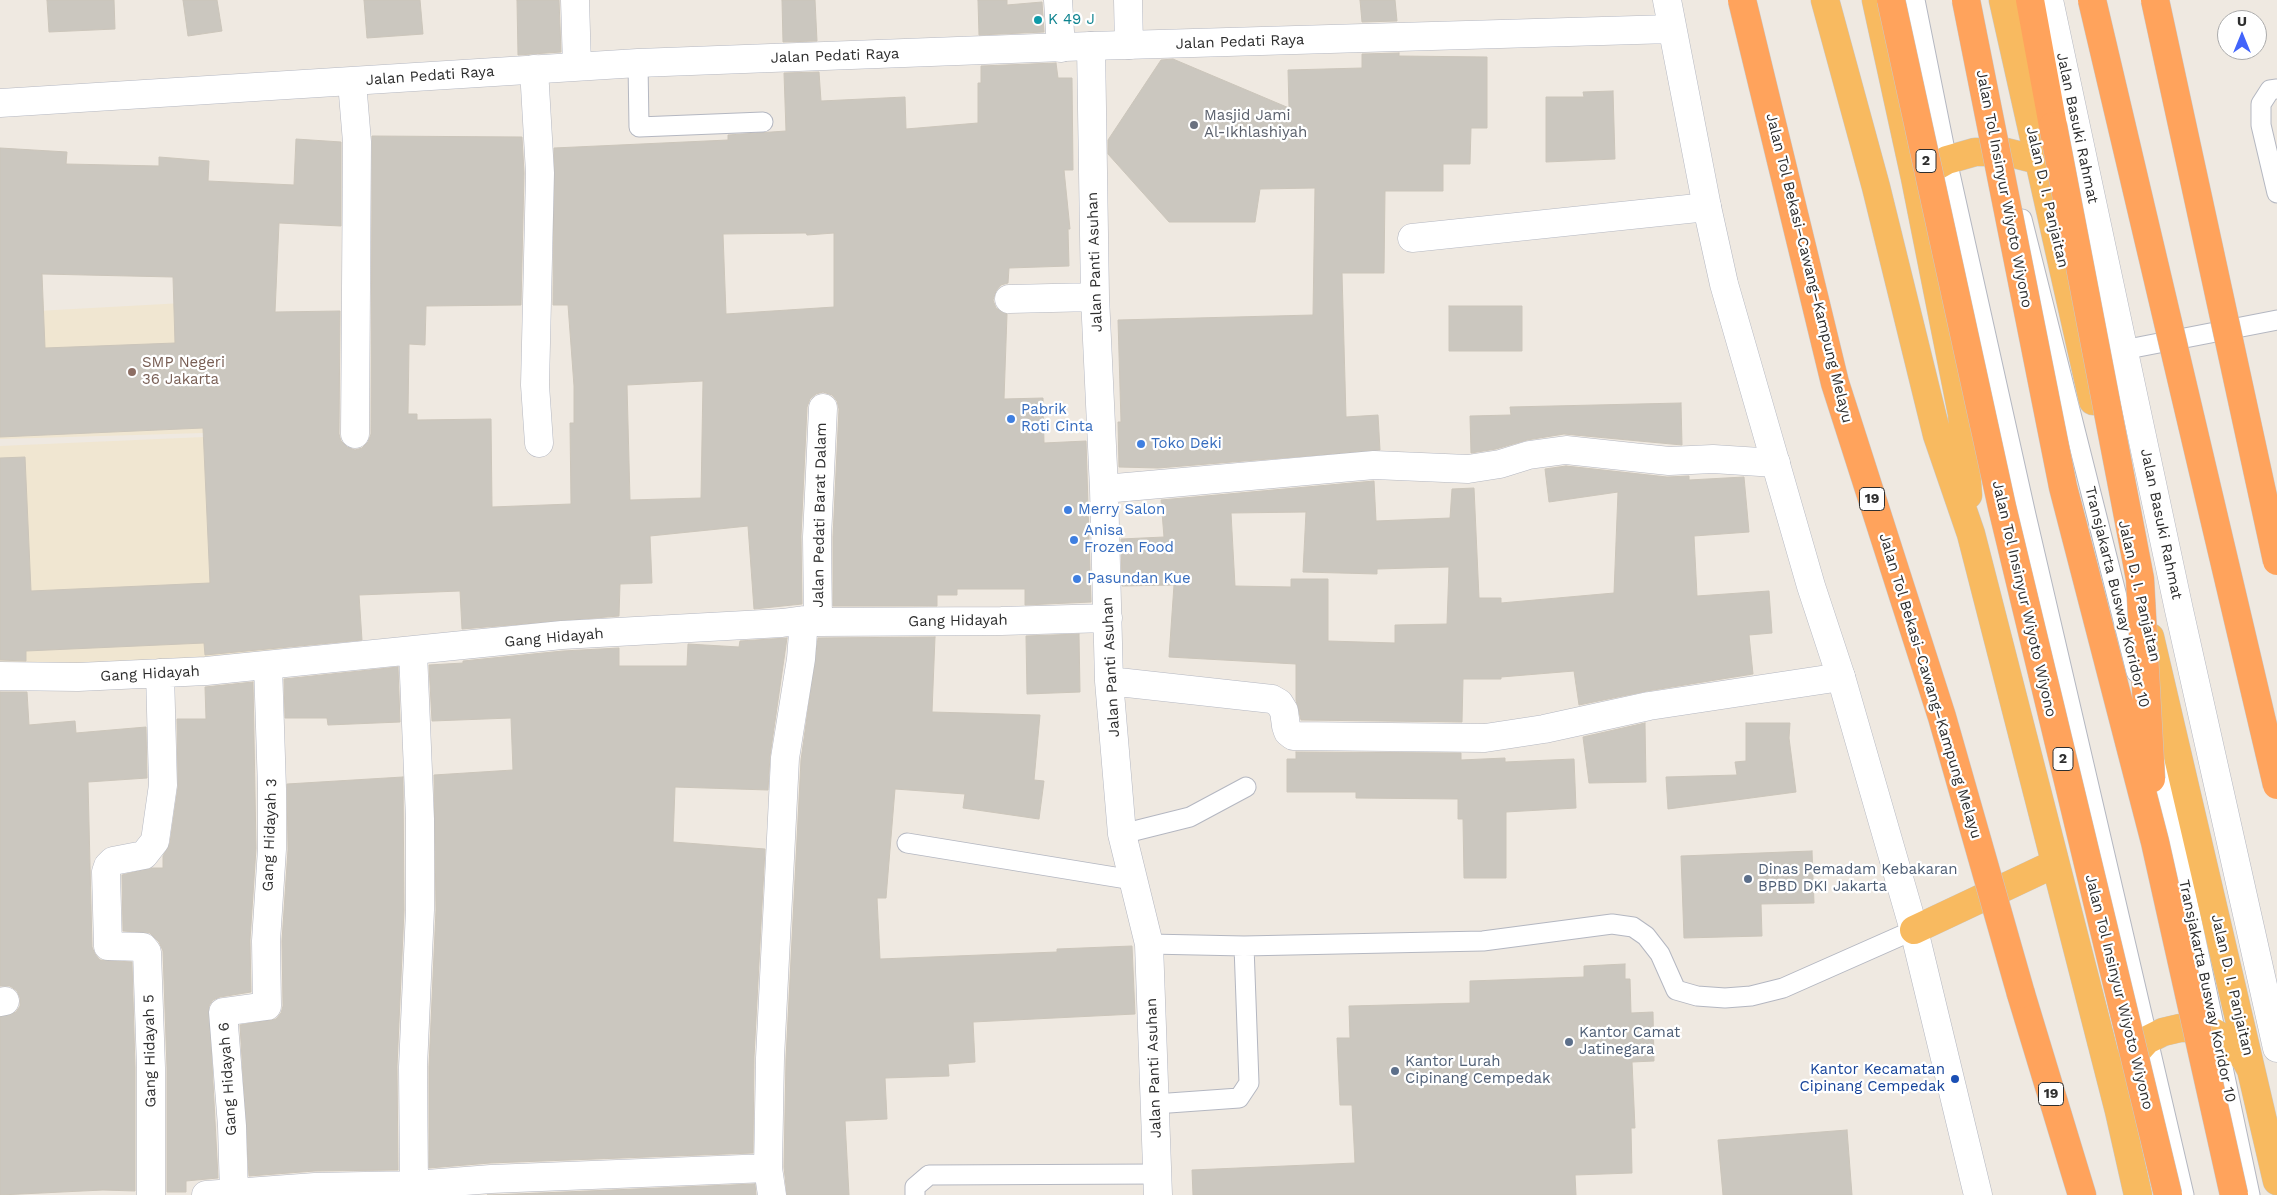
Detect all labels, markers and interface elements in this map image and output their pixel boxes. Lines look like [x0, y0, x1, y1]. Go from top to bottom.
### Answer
north arrow [2217, 10, 2267, 60]
place label: K 49 J [1048, 11, 1095, 29]
text: U [2237, 13, 2247, 29]
marker: K 49 J [1032, 14, 1044, 26]
street label: Jalan Pedati Raya [1175, 31, 1305, 53]
street label: Jalan Pedati Raya [770, 45, 900, 67]
street label: Jalan Basuki Rahmat [2052, 51, 2102, 205]
street label: Jalan Pedati Raya [365, 63, 495, 89]
street label: Jalan Tol Insinyur Wiyoto Wiyono [1972, 69, 2036, 309]
place label: Masjid Jami Al-Ikhlashiyah [1204, 107, 1307, 142]
street label: Jalan Tol Bekasi–Cawang–Kampung Melayu [1762, 111, 1856, 425]
marker: Masjid Jami Al-Ikhlashiyah [1188, 119, 1200, 131]
street label: Jalan D. I. Panjaitan [2022, 125, 2072, 269]
road number: 2 [1916, 150, 1936, 172]
street label: Jalan Panti Asuhan [1084, 192, 1106, 332]
place label: SMP Negeri 36 Jakarta [142, 354, 225, 389]
marker: SMP Negeri 36 Jakarta [126, 366, 138, 378]
place label: Pabrik Roti Cinta [1021, 401, 1093, 436]
marker: Pabrik Roti Cinta [1005, 413, 1017, 425]
street label: Jalan Pedati Barat Dalam [809, 422, 831, 608]
place label: Toko Deki [1151, 435, 1222, 453]
marker: Toko Deki [1135, 438, 1147, 450]
street label: Jalan Basuki Rahmat [2136, 447, 2186, 601]
street label: Jalan Tol Insinyur Wiyoto Wiyono [1988, 479, 2060, 719]
street label: Transjakarta Busway Koridor 10 [2081, 484, 2153, 710]
road number: 19 [1860, 488, 1884, 510]
place label: Merry Salon [1078, 501, 1165, 519]
marker: Merry Salon [1062, 504, 1074, 516]
street label: Jalan D. I. Panjaitan [2114, 519, 2164, 663]
place label: Anisa Frozen Food [1084, 522, 1174, 557]
street label: Jalan Tol Bekasi–Cawang–Kampung Melayu [1875, 531, 1985, 841]
marker: Anisa Frozen Food [1068, 534, 1080, 546]
place label: Pasundan Kue [1087, 570, 1191, 588]
marker: Pasundan Kue [1071, 573, 1083, 585]
street label: Jalan Panti Asuhan [1098, 596, 1124, 738]
street label: Gang Hidayah [908, 611, 1008, 631]
street label: Gang Hidayah [504, 625, 604, 651]
street label: Gang Hidayah [100, 662, 200, 686]
road number: 2 [2053, 748, 2073, 771]
street label: Gang Hidayah 3 [259, 778, 281, 892]
place label: Dinas Pemadam Kebakaran BPBD DKI Jakarta [1758, 861, 1958, 896]
street label: Jalan Tol Insinyur Wiyoto Wiyono [2081, 872, 2157, 1112]
marker: Dinas Pemadam Kebakaran BPBD DKI Jakarta [1742, 873, 1754, 885]
street label: Transjakarta Busway Koridor 10 [2175, 878, 2239, 1104]
street label: Jalan D. I. Panjaitan [2207, 913, 2257, 1057]
street label: Gang Hidayah 5 [140, 994, 160, 1108]
street label: Jalan Panti Asuhan [1143, 998, 1165, 1138]
street label: Gang Hidayah 6 [215, 1022, 241, 1136]
place label: Kantor Camat Jatinegara [1579, 1024, 1680, 1059]
marker: Kantor Camat Jatinegara [1563, 1036, 1575, 1048]
place label: Kantor Lurah Cipinang Cempedak [1405, 1053, 1551, 1088]
place label: Kantor Kecamatan Cipinang Cempedak [1799, 1061, 1945, 1096]
marker: Kantor Lurah Cipinang Cempedak [1389, 1065, 1401, 1077]
marker: Kantor Kecamatan Cipinang Cempedak [1949, 1073, 1961, 1085]
road number: 19 [2038, 1082, 2064, 1106]

